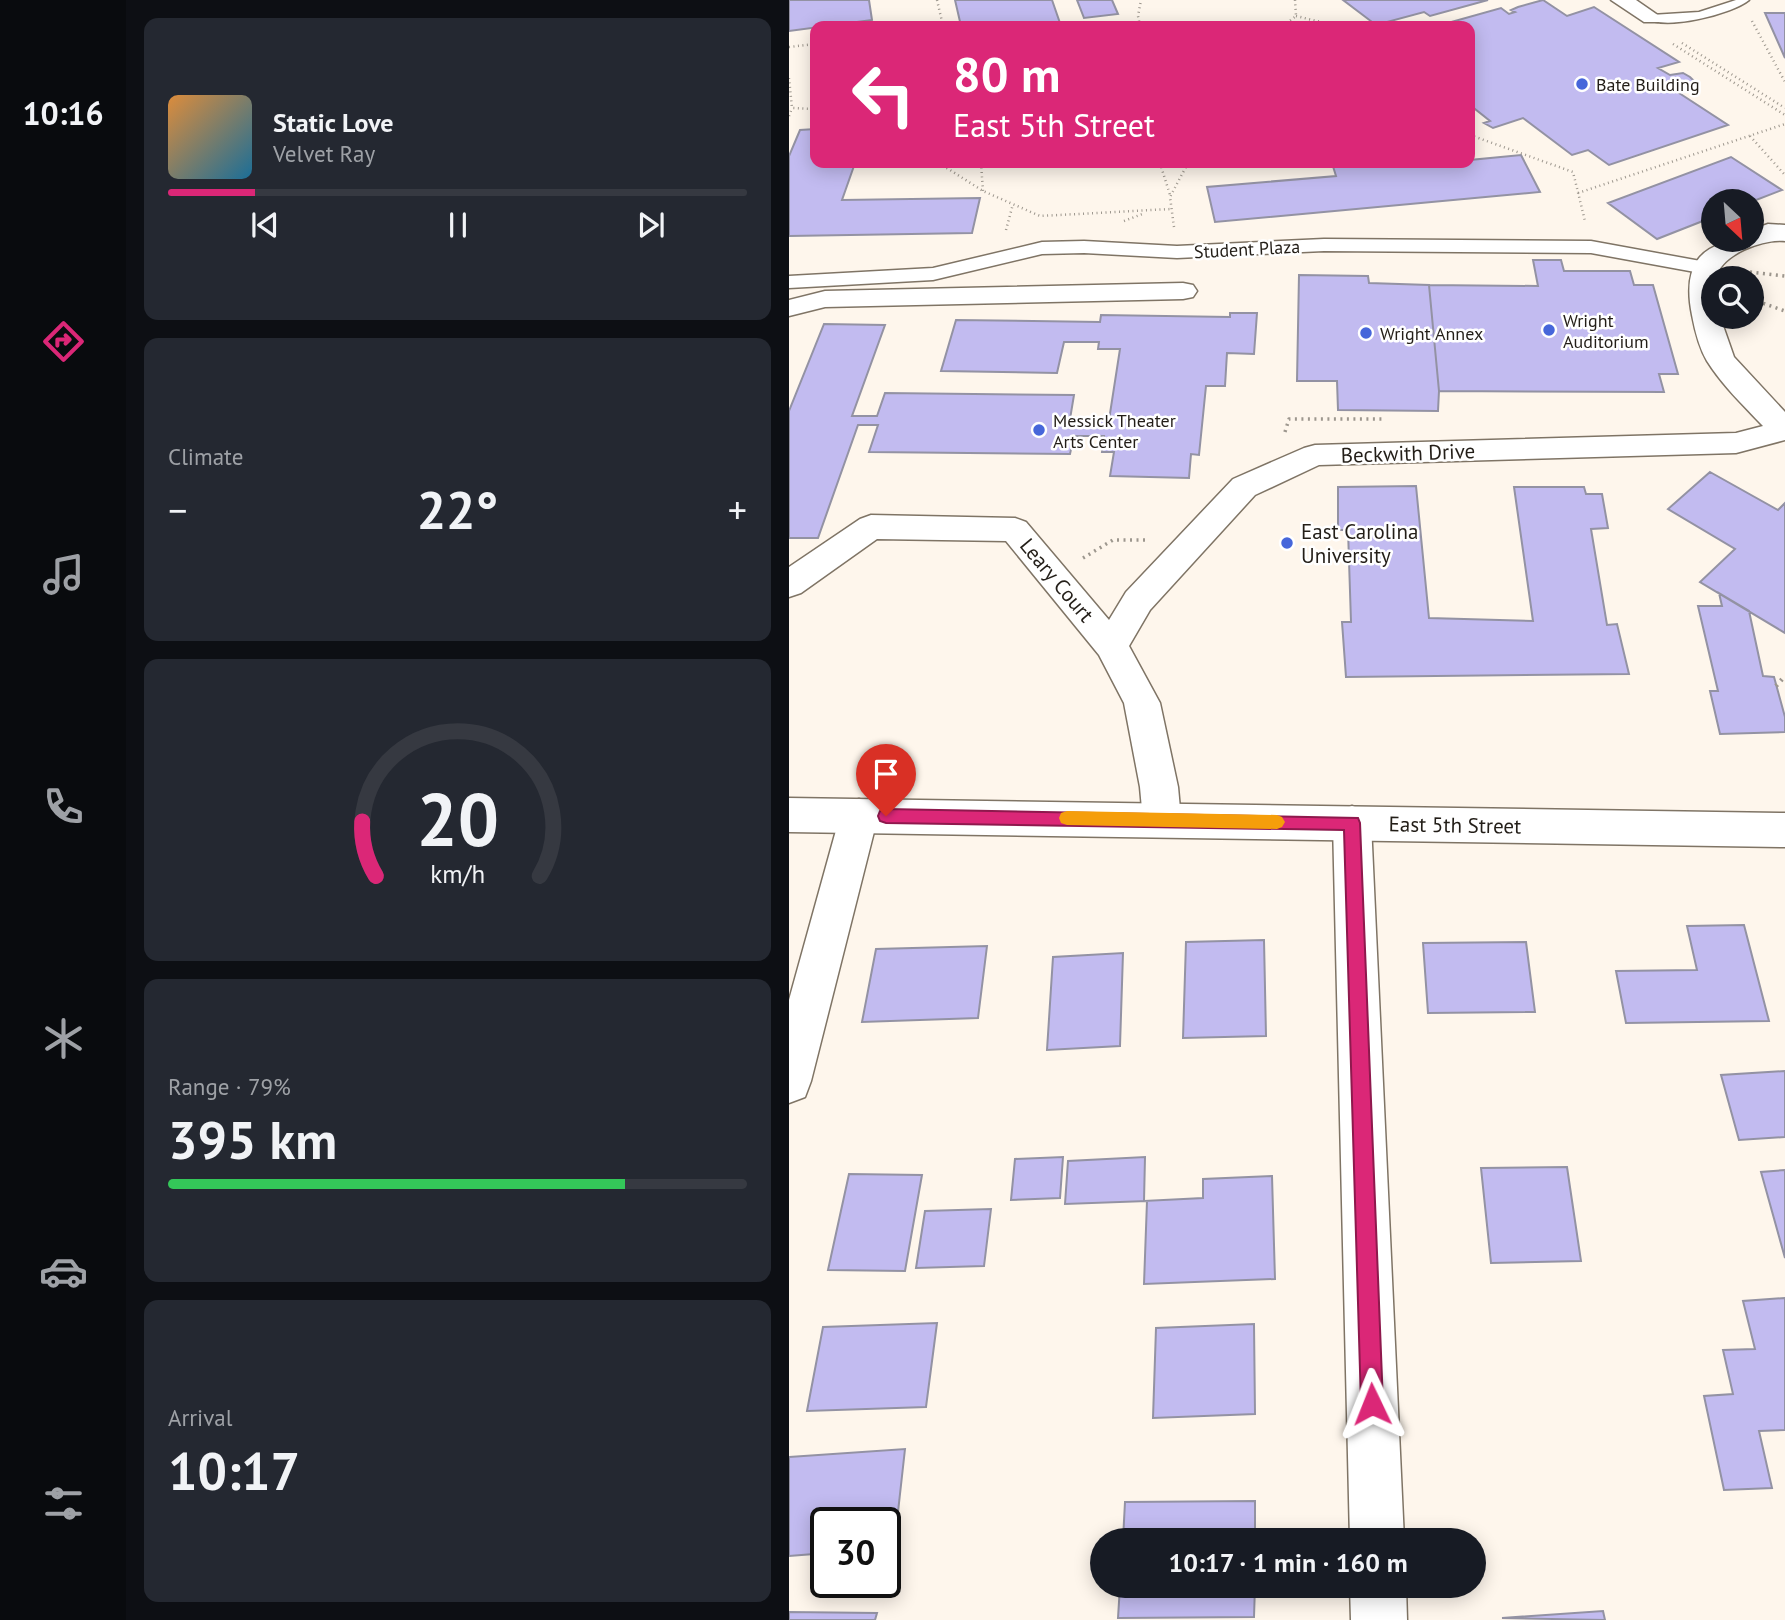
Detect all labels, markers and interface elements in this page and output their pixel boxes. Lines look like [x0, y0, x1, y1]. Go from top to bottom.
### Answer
text: 80 m [953, 42, 1060, 106]
icon: left [838, 49, 929, 140]
place label: Bate Building [1596, 73, 1700, 96]
marker: Bate Building [1574, 76, 1590, 92]
text: 10:16 [22, 92, 104, 134]
text: East 5th Street [953, 104, 1155, 146]
text: Static Love [273, 106, 394, 139]
text: Velvet Ray [273, 139, 375, 168]
north arrow [1701, 189, 1764, 252]
map controls [1701, 189, 1764, 329]
icon: previous [246, 206, 284, 244]
icon: pause [439, 206, 477, 244]
icon: next [632, 206, 670, 244]
street label: Student Plaza [1193, 235, 1301, 263]
button: search [1701, 266, 1764, 329]
place label: Wright Auditorium [1563, 309, 1649, 353]
icon: directions [39, 317, 88, 366]
place label: Wright Annex [1380, 322, 1483, 345]
marker: Wright Auditorium [1541, 322, 1557, 338]
marker: Wright Annex [1358, 325, 1374, 341]
place label: Messick Theater Arts Center [1053, 409, 1176, 453]
marker: Messick Theater Arts Center [1031, 422, 1047, 438]
street label: Beckwith Drive [1340, 437, 1476, 469]
text: Climate [168, 442, 243, 471]
text: 22° [417, 476, 498, 543]
text: − [168, 485, 187, 534]
text: + [728, 485, 747, 534]
place label: East Carolina University [1301, 518, 1418, 569]
street label: Leary Court [1014, 533, 1100, 627]
marker: East Carolina University [1279, 535, 1295, 551]
icon: music [39, 550, 88, 599]
pin [856, 744, 916, 816]
icon: arrive [867, 755, 905, 793]
text: 20 [416, 772, 499, 866]
icon: phone [39, 782, 88, 831]
street label: East 5th Street [1389, 810, 1521, 840]
text: km/h [430, 858, 485, 890]
icon: climate [39, 1014, 88, 1063]
text: Range · 79% [168, 1072, 291, 1101]
text: 395 km [168, 1106, 337, 1173]
icon: car [39, 1247, 88, 1296]
position arrow [1335, 1367, 1409, 1441]
text: Arrival [168, 1403, 232, 1432]
text: 10:17 [168, 1437, 300, 1504]
icon: filters [39, 1479, 88, 1528]
speed limit sign: 30 [810, 1507, 901, 1598]
text: 10:17 · 1 min · 160 m [1168, 1546, 1408, 1579]

